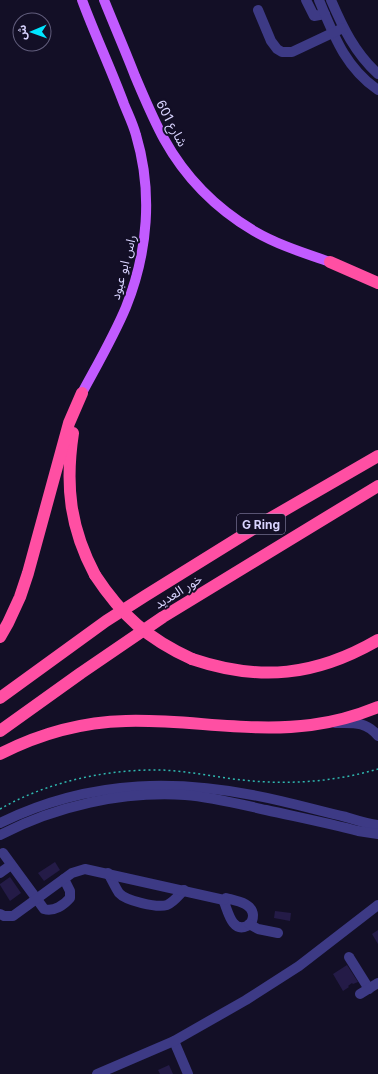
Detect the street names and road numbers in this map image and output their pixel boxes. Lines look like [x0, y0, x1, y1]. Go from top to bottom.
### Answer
street label: شارع 601 [150, 97, 191, 150]
street label: راس ابو عبود [107, 233, 140, 302]
road number: G Ring [237, 514, 285, 534]
street label: خور العديد [151, 570, 205, 612]

